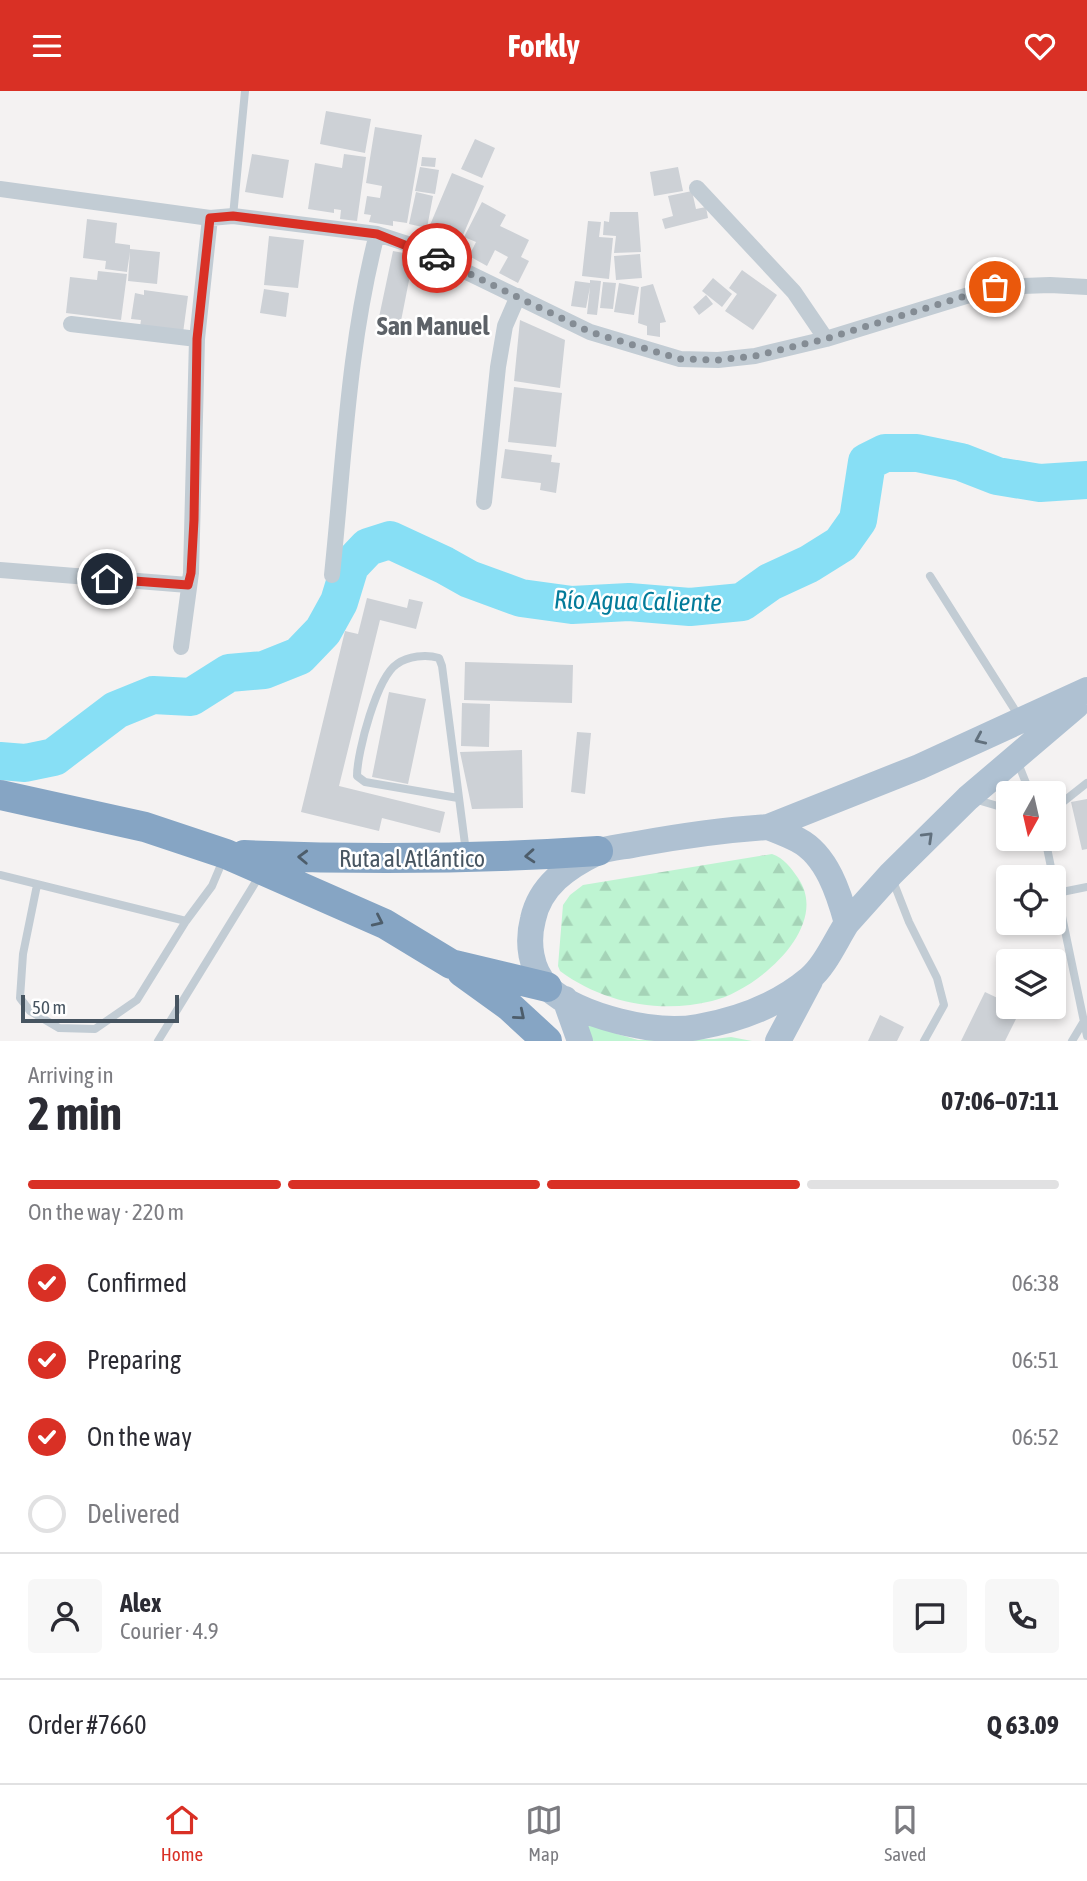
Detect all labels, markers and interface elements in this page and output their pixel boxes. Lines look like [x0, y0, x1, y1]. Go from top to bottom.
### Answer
icon: menu [28, 27, 66, 65]
text: Forkly [507, 27, 580, 64]
icon: heart [1021, 27, 1059, 65]
courier [402, 223, 472, 293]
icon: car [418, 239, 456, 277]
pin [965, 257, 1025, 317]
icon: bag [976, 268, 1014, 306]
district label: San Manuel [377, 311, 490, 341]
pin [77, 549, 137, 609]
icon: home [88, 560, 126, 598]
water label: Río Agua Caliente [554, 585, 722, 617]
one-way arrow [975, 731, 988, 745]
north arrow [996, 781, 1066, 851]
map controls [996, 781, 1066, 1019]
one-way arrow [919, 833, 932, 846]
street label: Ruta al Atlántico [339, 845, 485, 872]
one-way arrow [524, 848, 535, 863]
one-way arrow [297, 850, 308, 865]
button: locate [996, 865, 1066, 935]
one-way arrow [371, 913, 383, 927]
button: layers [996, 949, 1066, 1019]
scale bar [21, 992, 178, 1024]
text: 50 m [32, 996, 66, 1018]
one-way arrow [513, 1007, 525, 1020]
text: Arriving in [28, 1062, 114, 1088]
text: 07:06–07:11 [941, 1086, 1059, 1116]
text: 2 min [28, 1087, 122, 1140]
text: On the way · 220 m [28, 1199, 184, 1225]
icon: check [28, 1264, 66, 1302]
text: Confirmed [87, 1268, 187, 1298]
text: 06:38 [1012, 1270, 1059, 1296]
icon: check [28, 1341, 66, 1379]
text: Preparing [87, 1345, 181, 1375]
text: 06:51 [1012, 1347, 1059, 1373]
icon: check [28, 1418, 66, 1456]
text: On the way [87, 1422, 192, 1452]
text: 06:52 [1012, 1424, 1059, 1450]
text: Delivered [87, 1499, 180, 1529]
button: person [28, 1579, 102, 1653]
button: chat [893, 1579, 967, 1653]
button: phone [985, 1579, 1059, 1653]
text: Alex [120, 1588, 161, 1618]
text: Courier · 4.9 [120, 1618, 219, 1644]
text: Order #7660 [28, 1710, 147, 1740]
text: Q 63.09 [987, 1710, 1059, 1740]
tab: Home [161, 1801, 203, 1865]
tab: Map [525, 1801, 563, 1865]
tab: Saved [884, 1801, 926, 1865]

